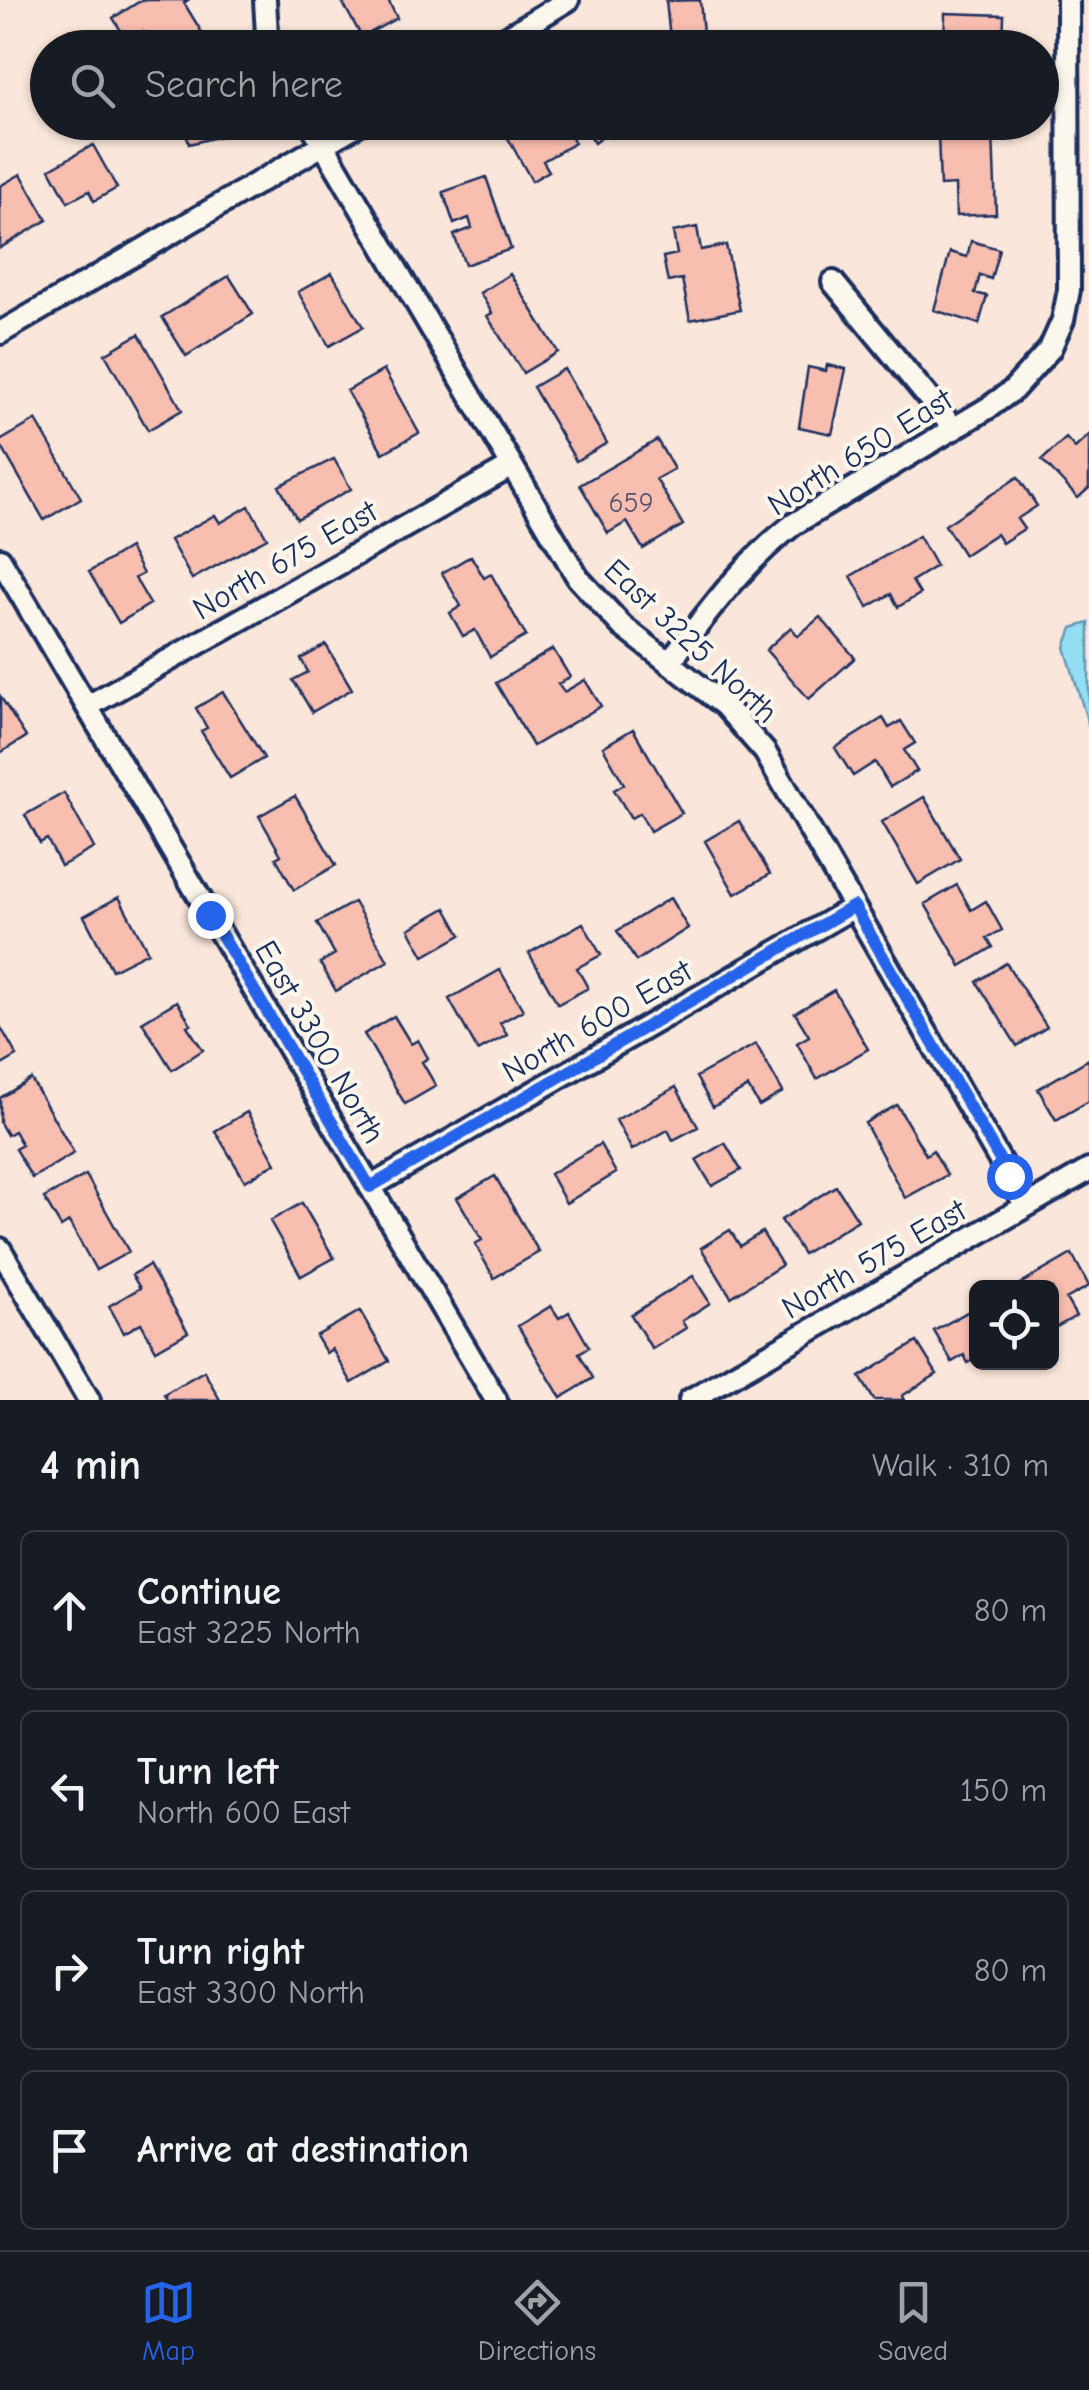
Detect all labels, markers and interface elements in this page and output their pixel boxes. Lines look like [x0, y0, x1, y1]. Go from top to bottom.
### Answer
search box [30, 30, 1059, 140]
icon: search [65, 58, 120, 113]
text: Search here [145, 63, 343, 107]
street label: North 650 East [761, 380, 960, 524]
house number: 659 [608, 487, 654, 519]
street label: North 675 East [186, 492, 384, 628]
street label: East 3225 North [597, 551, 785, 731]
route end [188, 893, 234, 939]
street label: East 3300 North [247, 934, 393, 1150]
street label: North 600 East [496, 951, 699, 1090]
route start [987, 1154, 1033, 1200]
street label: North 575 East [775, 1191, 973, 1327]
map controls [969, 1280, 1059, 1370]
button: locate [969, 1280, 1059, 1370]
text: 4 min [40, 1441, 141, 1490]
text: Walk · 310 m [872, 1447, 1049, 1484]
text: Continue [137, 1570, 281, 1614]
icon: ahead [42, 1583, 97, 1638]
text: 80 m [974, 1592, 1047, 1629]
text: East 3225 North [137, 1614, 361, 1651]
text: Turn left [137, 1750, 278, 1794]
icon: left [42, 1763, 97, 1818]
text: 150 m [960, 1772, 1047, 1809]
text: North 600 East [137, 1794, 350, 1831]
text: Turn right [137, 1930, 304, 1974]
icon: right [42, 1943, 97, 1998]
text: 80 m [974, 1952, 1047, 1989]
text: East 3300 North [137, 1974, 365, 2011]
icon: arrive [42, 2123, 97, 2178]
text: Arrive at destination [137, 2128, 469, 2172]
tab: Map [141, 2275, 196, 2367]
tab: Directions [478, 2275, 596, 2367]
tab: Saved [878, 2275, 948, 2367]

